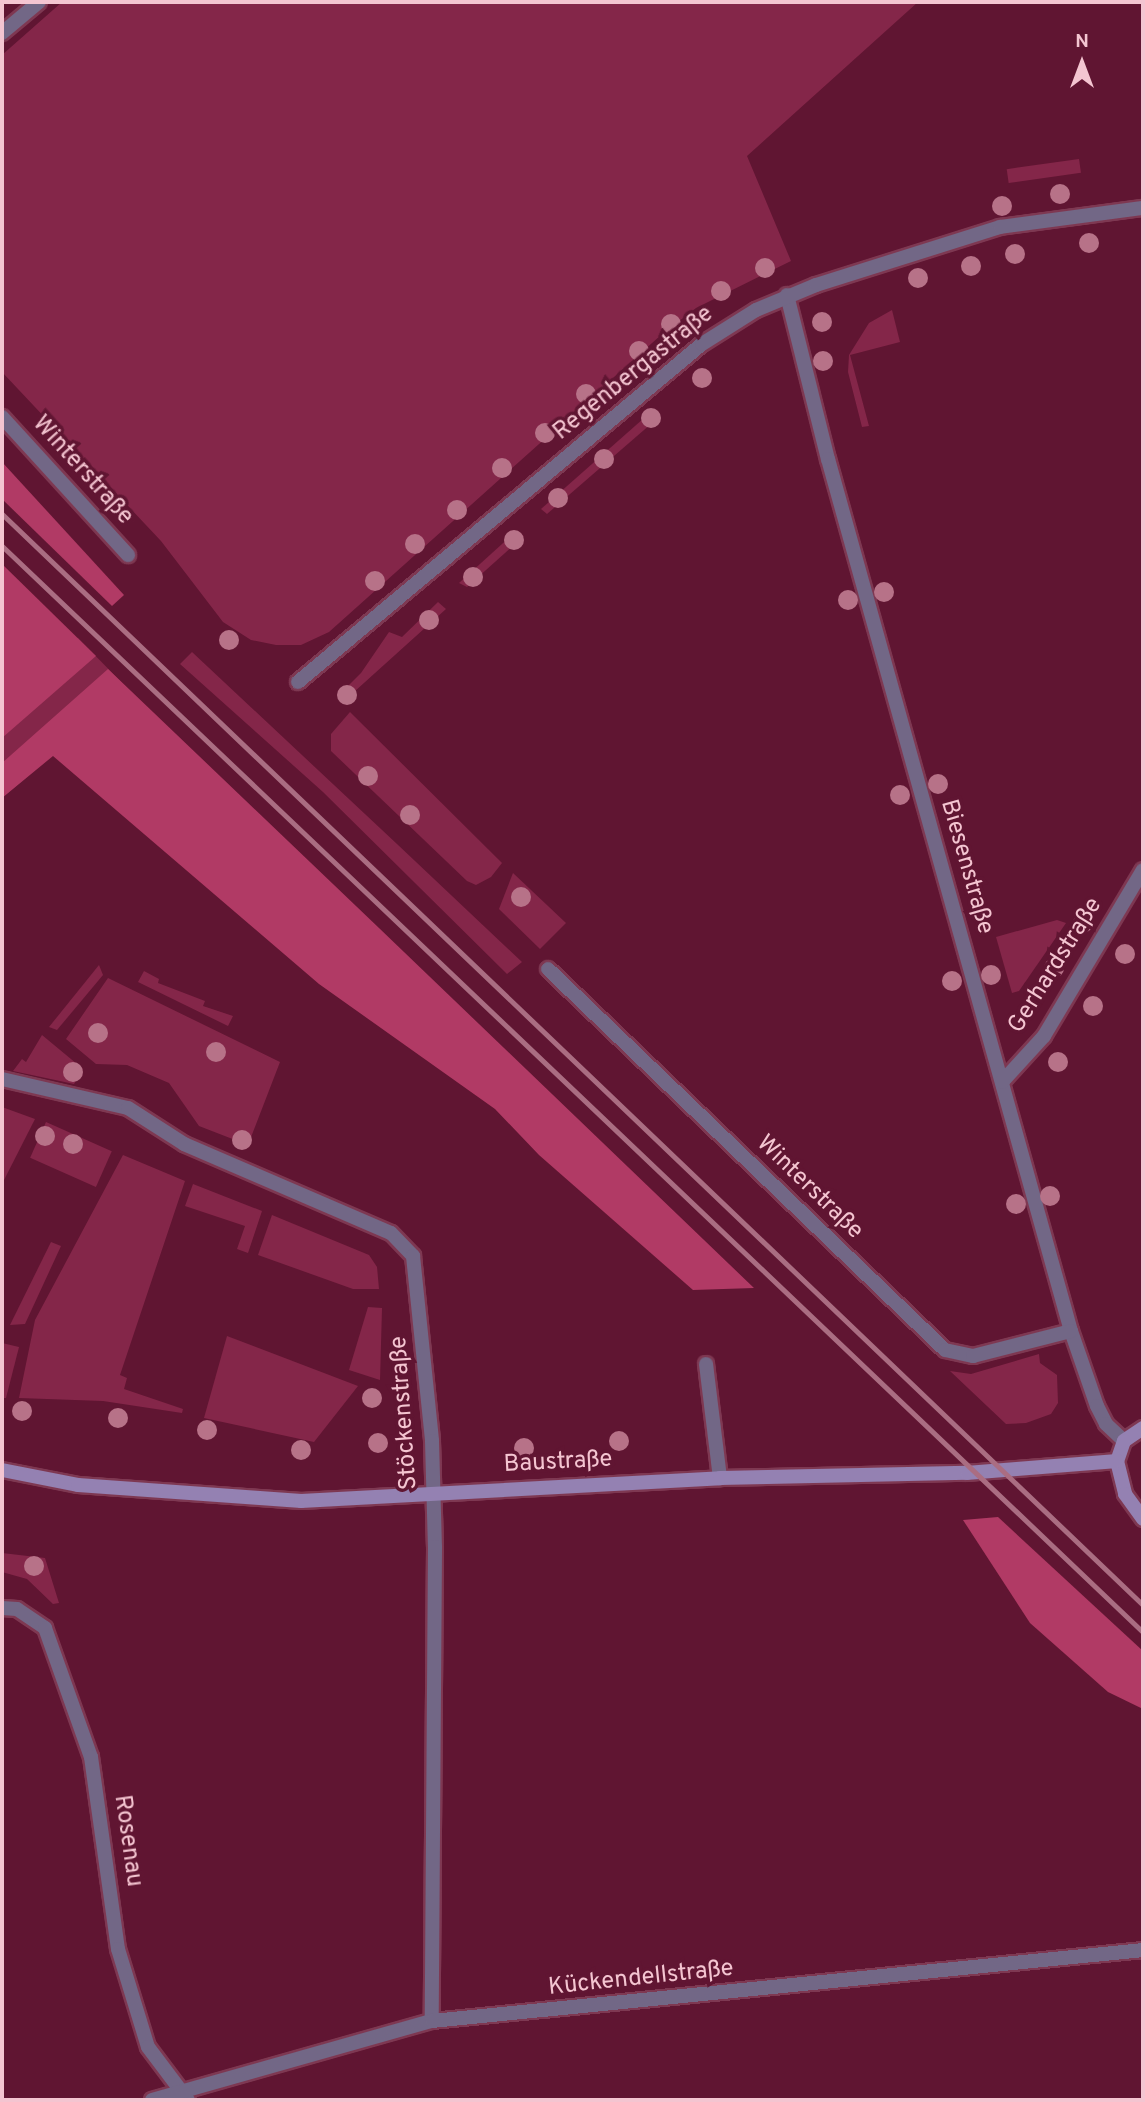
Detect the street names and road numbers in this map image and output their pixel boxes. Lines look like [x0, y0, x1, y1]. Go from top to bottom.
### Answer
street label: Regenbergastraße [548, 301, 720, 447]
street label: Winterstraße [25, 410, 139, 532]
street label: Biesenstraße [933, 796, 999, 938]
street label: Gerhardstraße [1003, 893, 1109, 1039]
street label: Winterstraße [750, 1130, 868, 1246]
street label: Stöckenstraße [385, 1335, 425, 1491]
street label: Baustraße [503, 1446, 613, 1480]
street label: Rosenau [106, 1793, 148, 1889]
street label: Kückendellstraße [547, 1955, 735, 2003]

